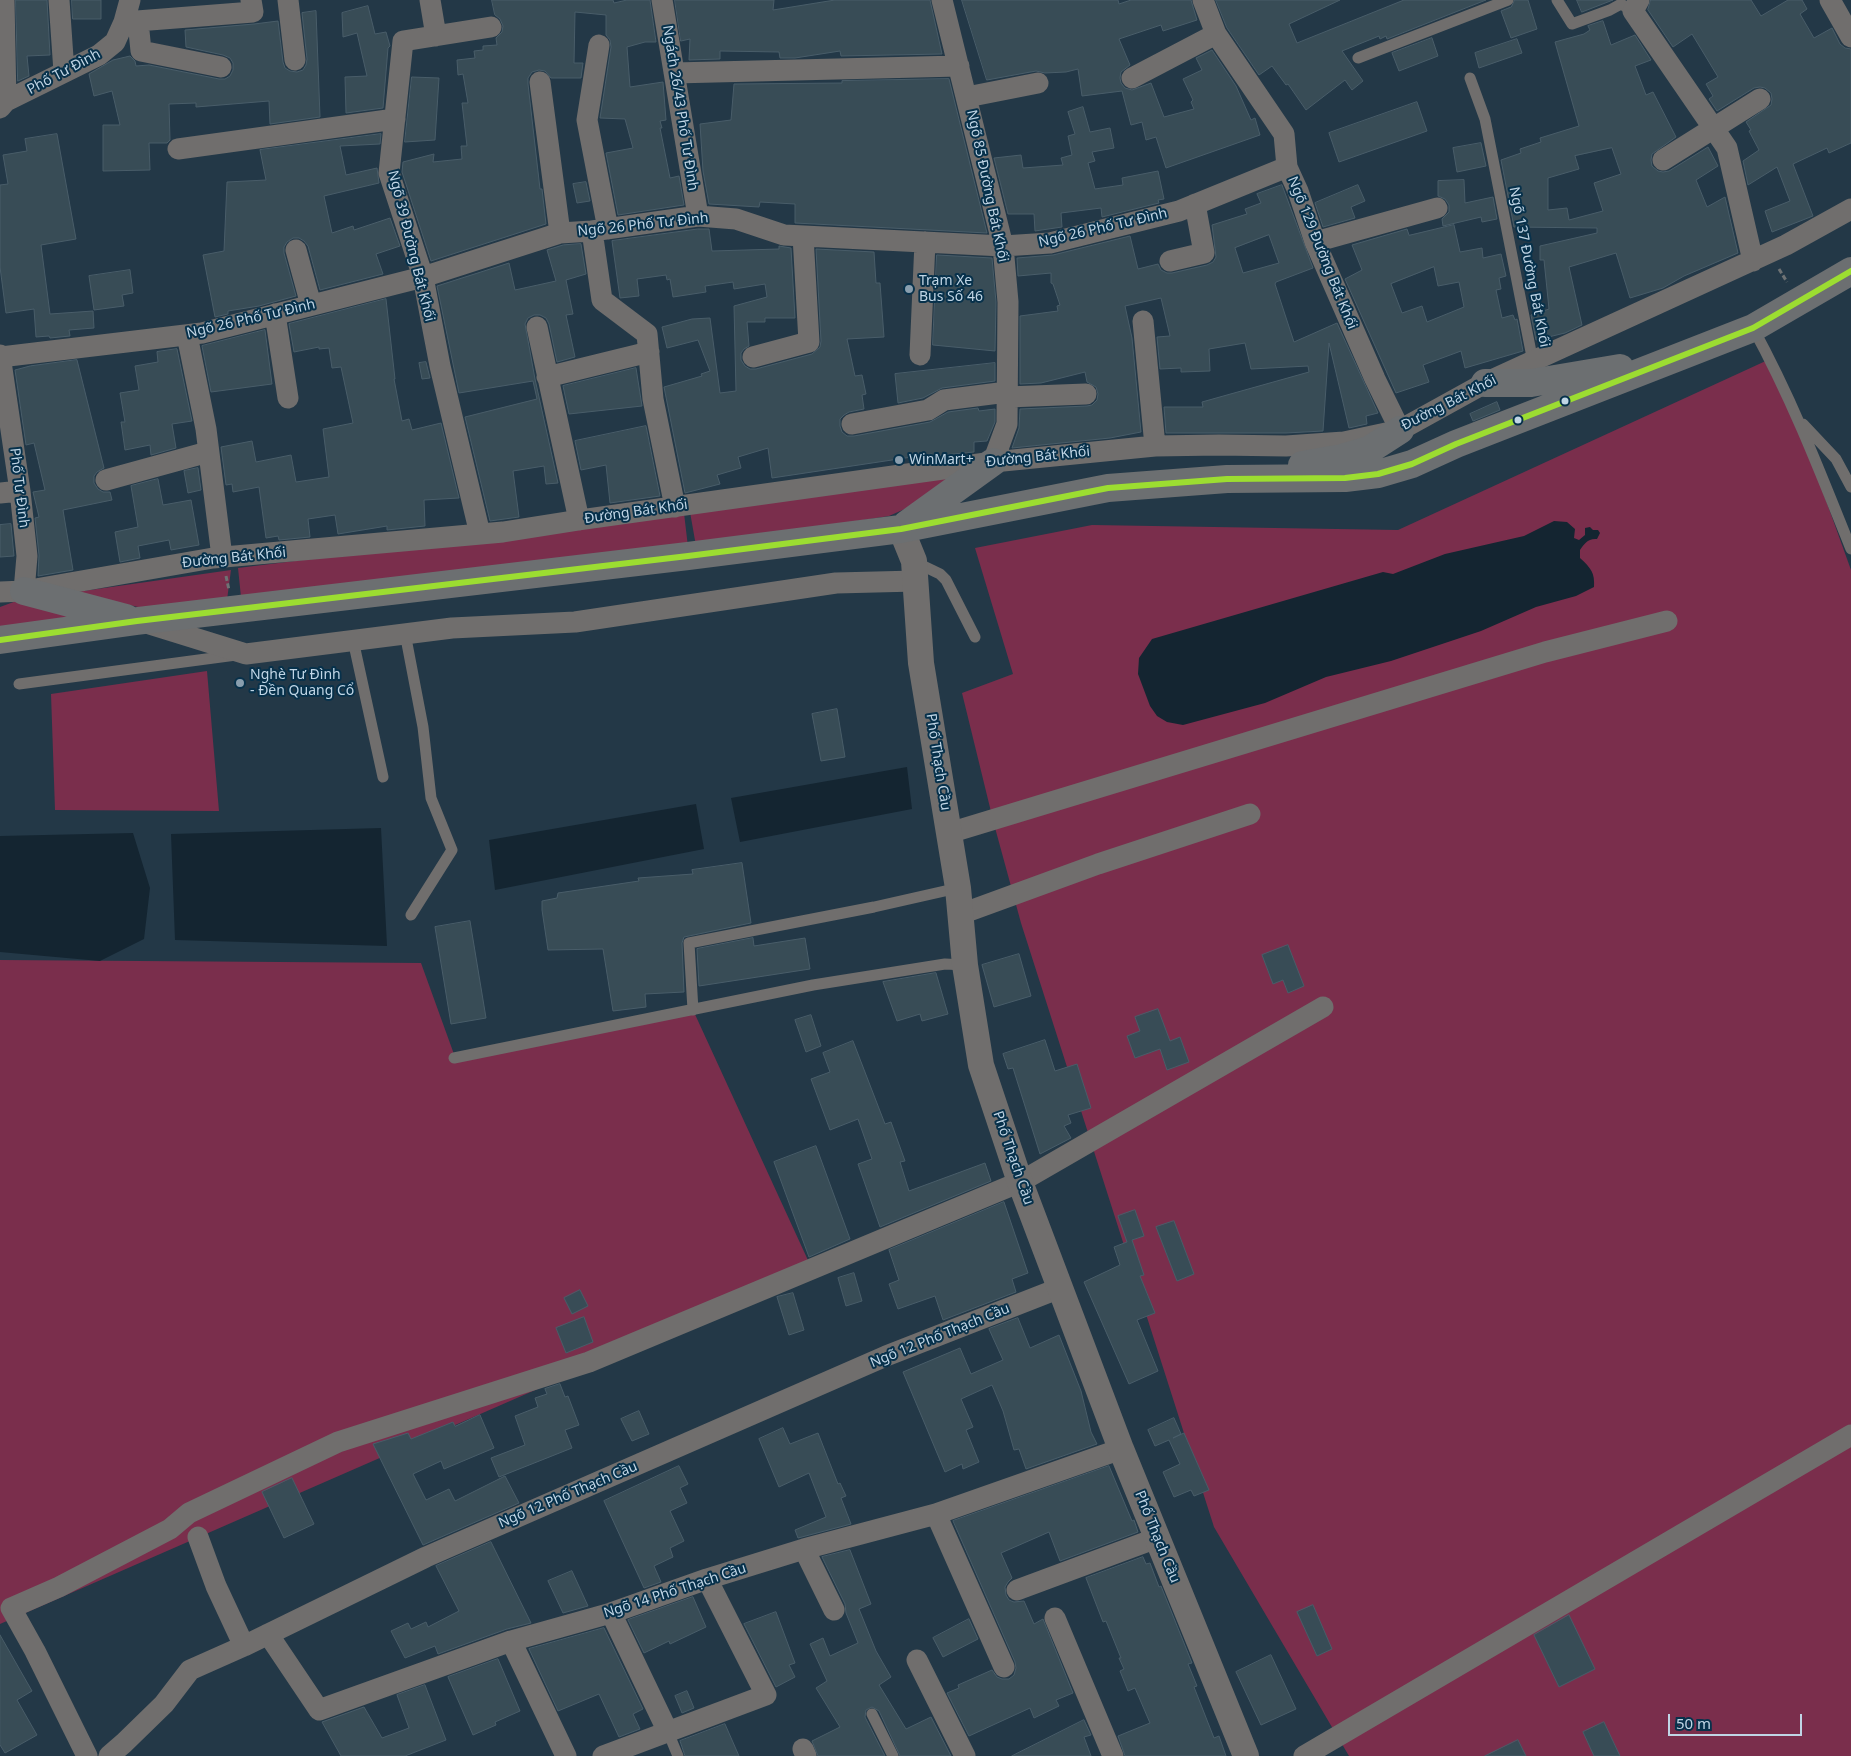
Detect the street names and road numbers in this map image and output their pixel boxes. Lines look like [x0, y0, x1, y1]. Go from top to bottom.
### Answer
street label: Ngách 26/43 Phố Tư Đình [659, 24, 701, 192]
street label: Phố Tư Đình [25, 46, 103, 98]
street label: Ngõ 85 Đường Bát Khối [963, 108, 1011, 264]
street label: Ngõ 39 Đường Bát Khối [384, 169, 438, 323]
street label: Ngõ 129 Đường Bát Khối [1284, 174, 1360, 332]
street label: Ngõ 137 Đường Bát Khối [1505, 185, 1553, 349]
street label: Ngõ 26 Phố Tư Đình [1037, 205, 1169, 251]
street label: Ngõ 26 Phố Tư Đình [577, 210, 709, 240]
street label: Ngõ 26 Phố Tư Đình [185, 296, 317, 342]
street label: Đường Bát Khối [1399, 372, 1499, 434]
street label: Đường Bát Khối [985, 443, 1091, 471]
street label: Phố Tư Đình [6, 447, 32, 529]
street label: Đường Bát Khối [583, 496, 689, 528]
street label: Đường Bát Khối [181, 544, 287, 572]
street label: Phố Thạch Cầu [922, 712, 954, 812]
street label: Phố Thạch Cầu [989, 1109, 1037, 1207]
street label: Ngõ 12 Phố Thạch Cầu [868, 1300, 1012, 1372]
street label: Ngõ 12 Phố Thạch Cầu [496, 1458, 640, 1532]
street label: Phố Thạch Cầu [1131, 1488, 1183, 1586]
street label: Ngõ 14 Phố Thạch Cầu [602, 1560, 748, 1622]

